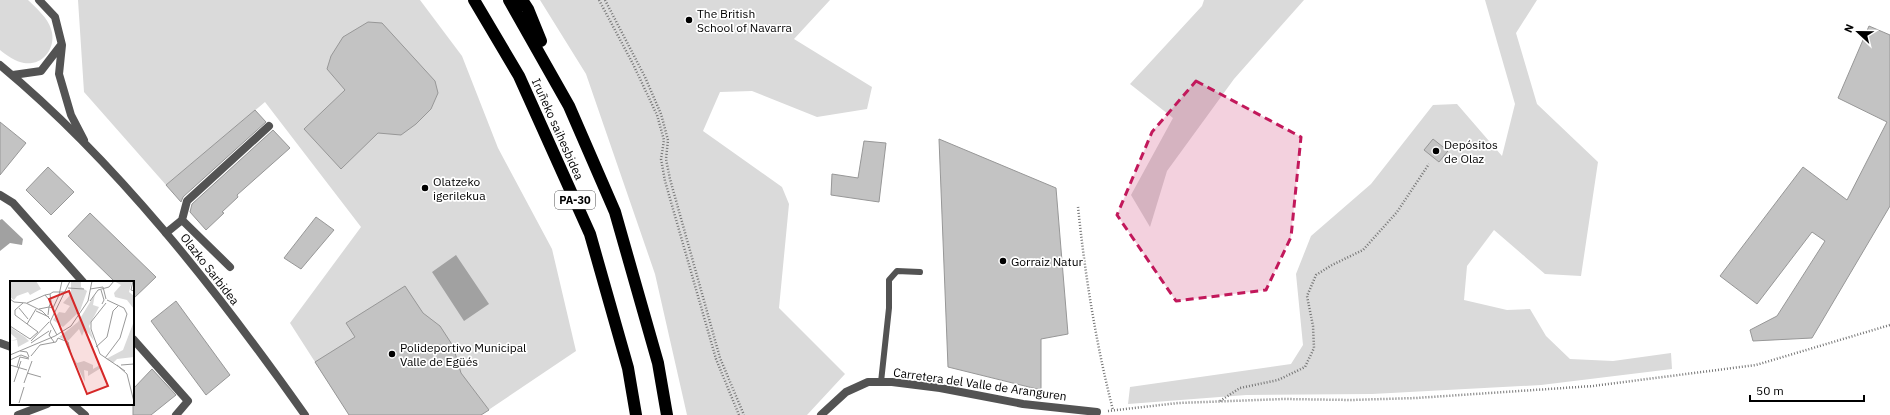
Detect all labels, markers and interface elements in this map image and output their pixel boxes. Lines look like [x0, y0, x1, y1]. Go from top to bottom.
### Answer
place label: The British School of Navarra [697, 6, 792, 35]
north arrow [1838, 12, 1878, 52]
marker: The British School of Navarra [684, 15, 694, 25]
text: N [1841, 22, 1857, 35]
street label: Iruñeko saihesbidea [529, 76, 587, 183]
place label: Depósitos de Olaz [1444, 137, 1498, 166]
marker: Depósitos de Olaz [1431, 146, 1441, 156]
place label: Olatzeko igerilekua [433, 174, 486, 203]
marker: Olatzeko igerilekua [420, 183, 430, 193]
road number: PA-30 [555, 191, 595, 209]
street label: Olazko Sarbidea [177, 230, 243, 308]
place label: Gorraiz Natur [1011, 254, 1084, 269]
marker: Gorraiz Natur [998, 256, 1008, 266]
inset map [10, 281, 134, 405]
place label: Polideportivo Municipal Valle de Egüés [400, 340, 526, 369]
marker: Polideportivo Municipal Valle de Egüés [387, 349, 397, 359]
street label: Carretera del Valle de Aranguren [892, 364, 1068, 404]
scale bar [1750, 377, 1864, 403]
text: 50 m [1756, 383, 1784, 398]

